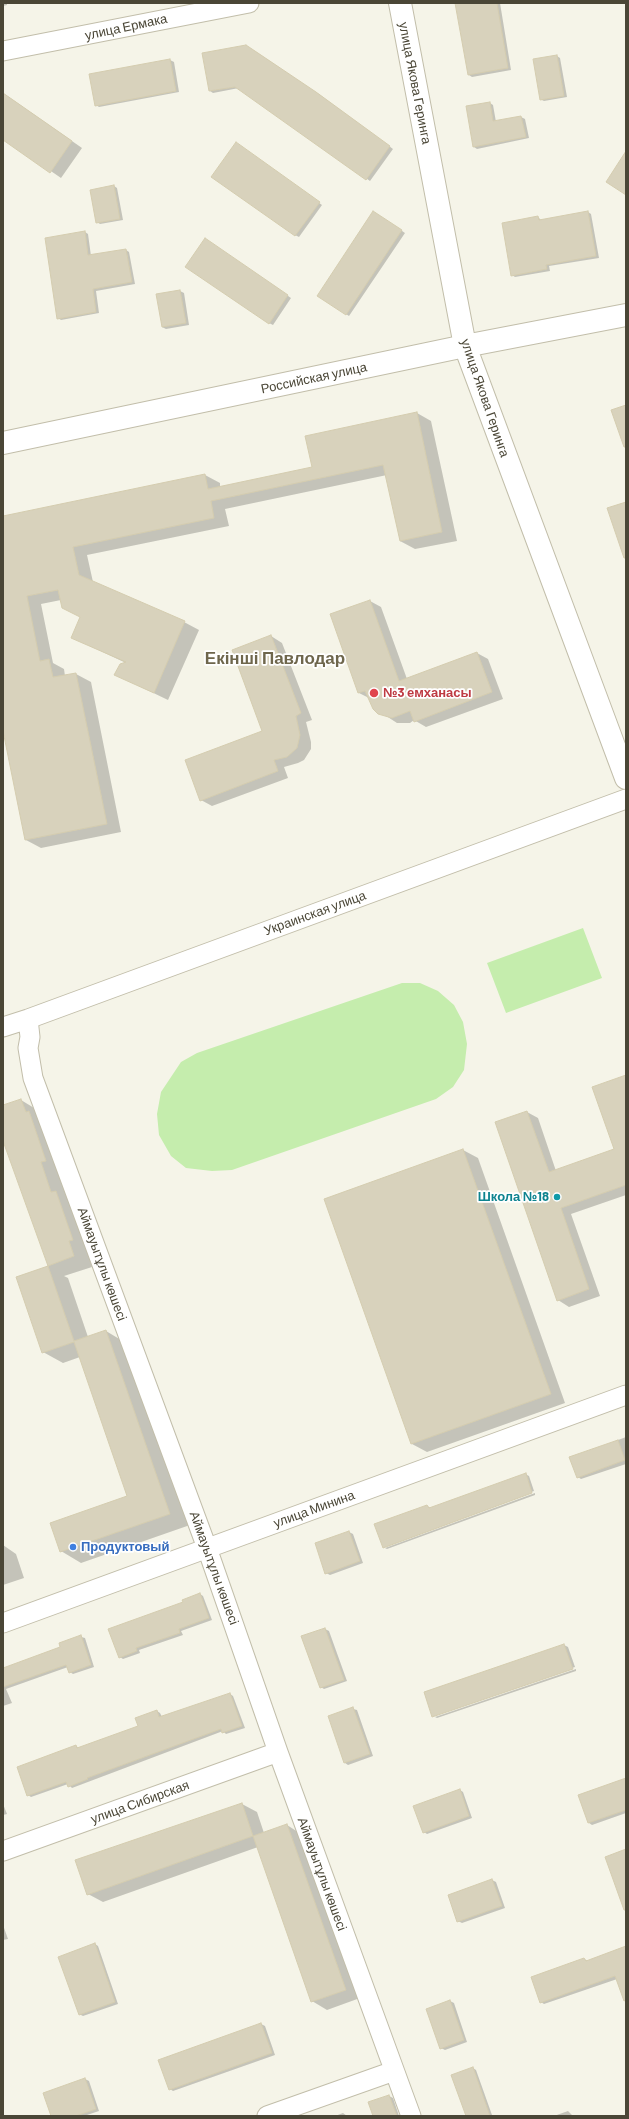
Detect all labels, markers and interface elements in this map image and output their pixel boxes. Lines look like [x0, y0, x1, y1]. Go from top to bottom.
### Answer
street label: улица Ермака [83, 11, 169, 43]
street label: улица Якова Геринга [396, 21, 434, 145]
street label: улица Якова Геринга [457, 337, 513, 459]
street label: Российская улица [260, 359, 368, 397]
district label: Екінші Павлодар [205, 648, 345, 668]
place label: №3 емханасы [383, 685, 472, 701]
marker: №3 емханасы [368, 687, 380, 699]
street label: Украинская улица [262, 887, 368, 939]
place label: Школа №18 [478, 1189, 549, 1205]
marker: Школа №18 [552, 1192, 562, 1202]
street label: Аймауытұлы көшесі [74, 1205, 130, 1323]
street label: улица Минина [271, 1487, 357, 1531]
street label: Аймауытұлы көшесі [186, 1509, 242, 1627]
place label: Продуктовый [81, 1539, 169, 1555]
marker: Продуктовый [68, 1542, 78, 1552]
street label: улица Сибирская [89, 1777, 191, 1827]
street label: Аймауытұлы көшесі [294, 1815, 350, 1933]

